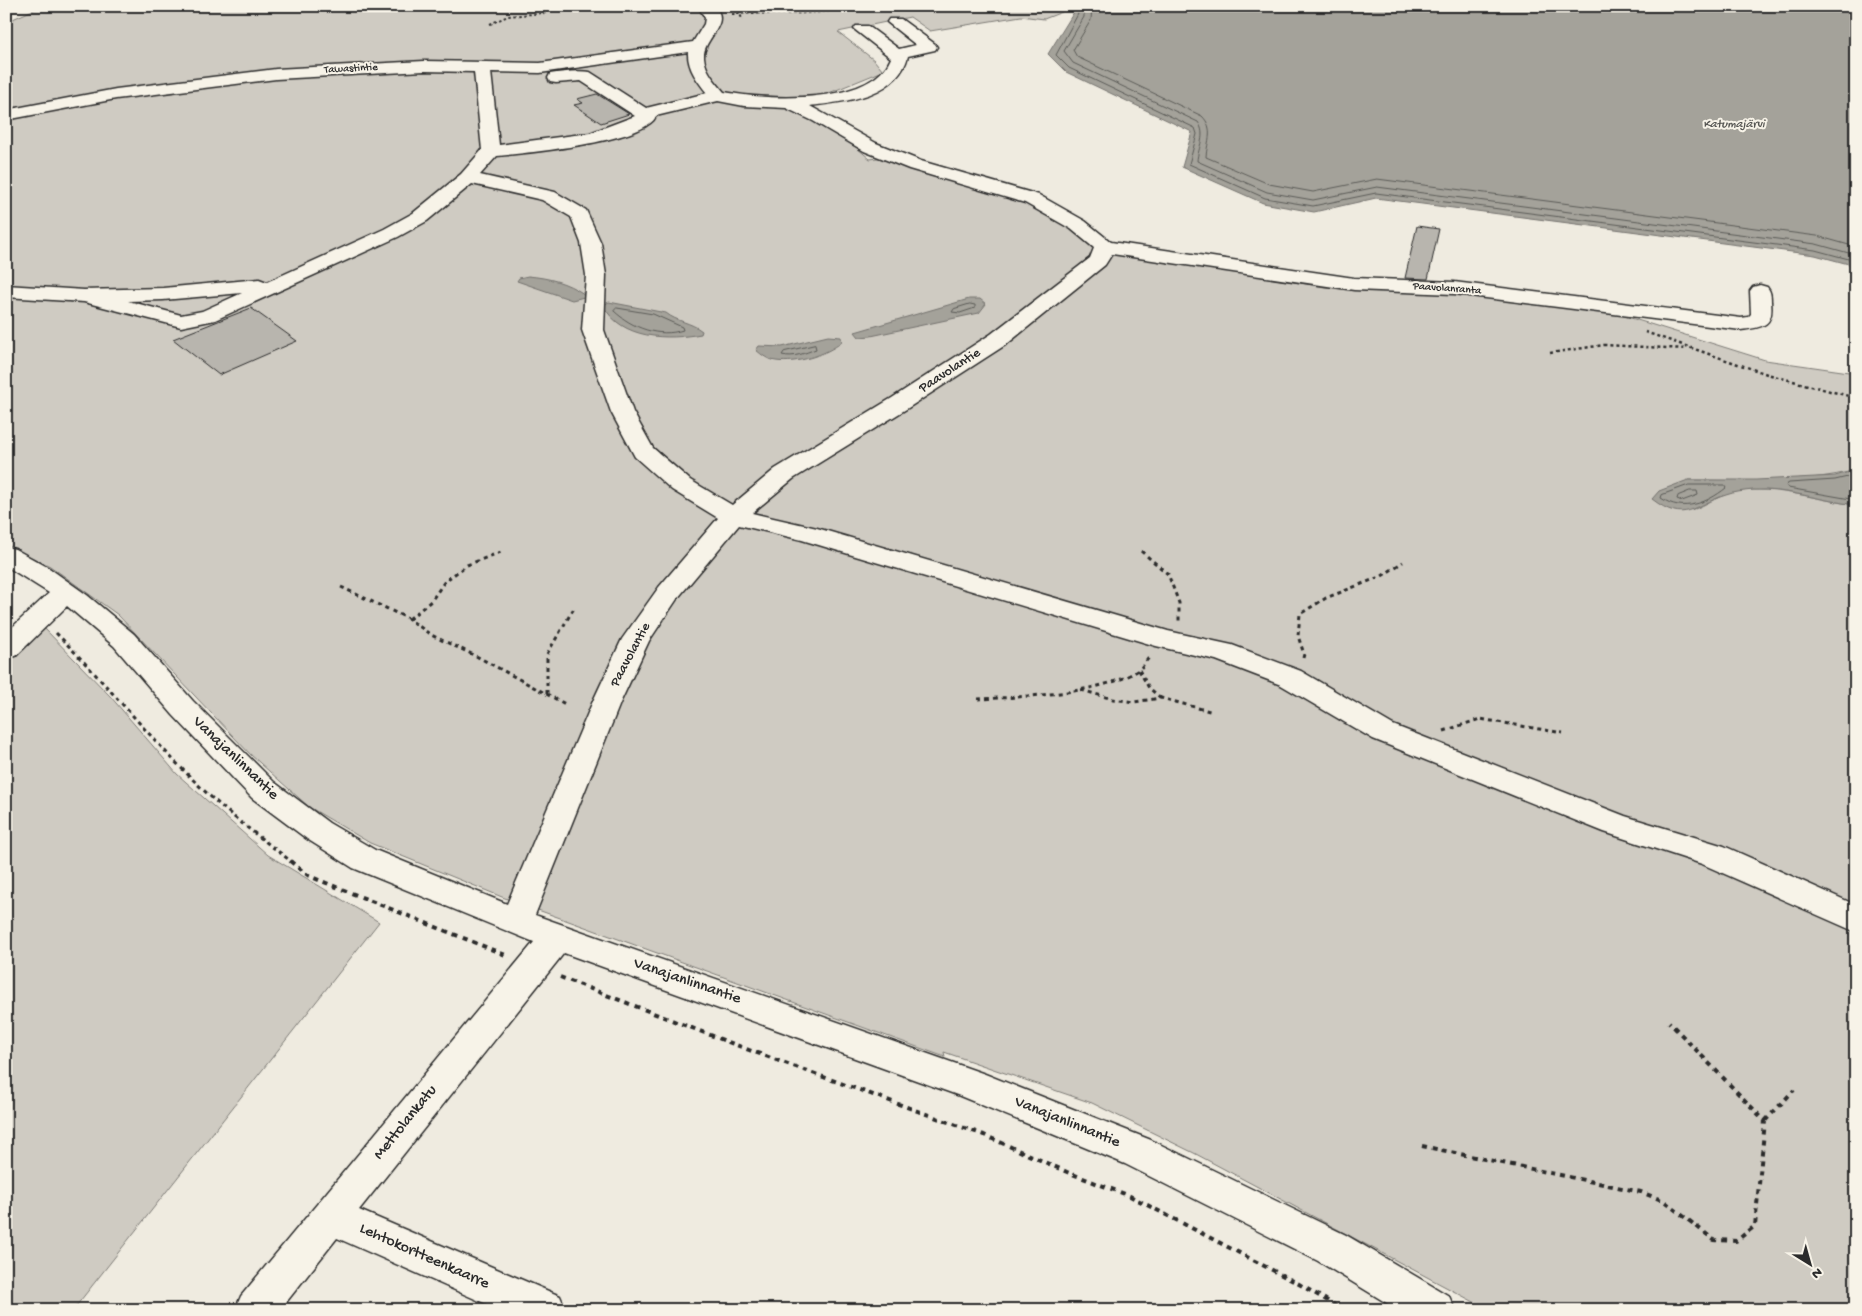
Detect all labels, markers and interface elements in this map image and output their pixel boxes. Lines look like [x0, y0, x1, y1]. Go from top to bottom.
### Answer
street label: Tawastintie [323, 62, 378, 76]
water label: Katumajärvi [1703, 118, 1766, 132]
street label: Paavolanranta [1411, 281, 1482, 297]
street label: Paavolantie [915, 344, 985, 398]
street label: Paavolantie [607, 619, 655, 691]
street label: Vanajanlinnantie [187, 712, 283, 805]
street label: Vanajanlinnantie [630, 954, 744, 1010]
street label: Mettolankatu [370, 1081, 442, 1164]
street label: Vanajanlinnantie [1010, 1093, 1123, 1153]
street label: Lehtokortteenkaarre [356, 1220, 493, 1295]
north arrow [1784, 1238, 1834, 1288]
text: N [1808, 1263, 1825, 1282]

